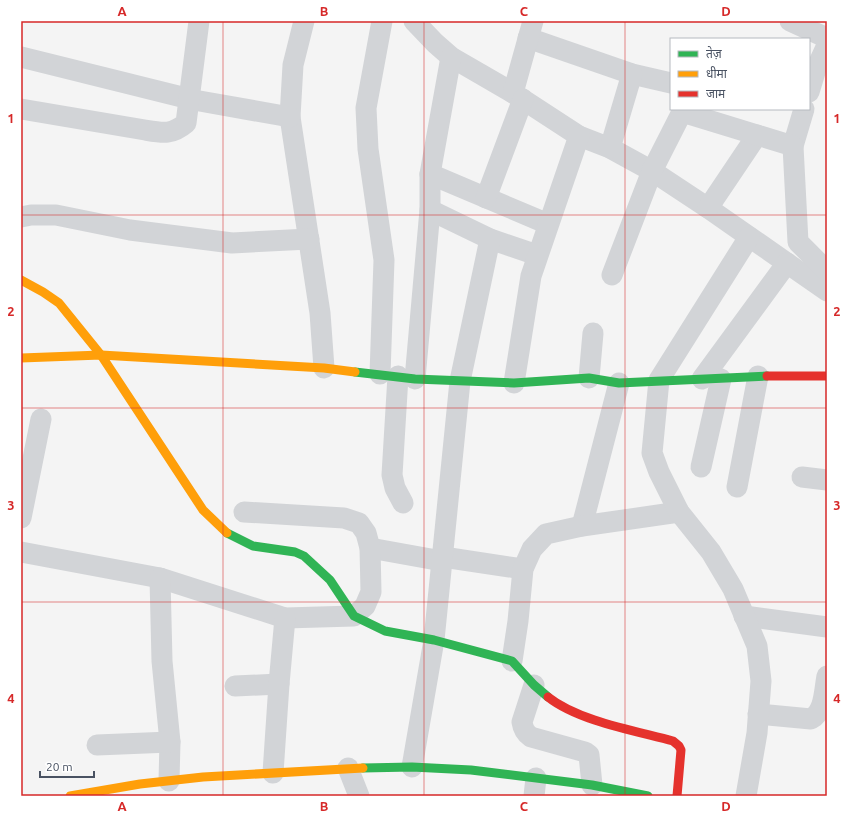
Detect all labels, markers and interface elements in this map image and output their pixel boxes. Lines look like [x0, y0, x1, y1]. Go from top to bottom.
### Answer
text: A [117, 4, 127, 18]
text: B [320, 4, 329, 18]
text: C [520, 4, 529, 18]
text: D [721, 4, 731, 18]
legend [670, 38, 810, 110]
text: तेज़ [706, 46, 723, 60]
text: धीमा [706, 66, 728, 80]
text: जाम [706, 87, 726, 100]
text: 1 [7, 111, 15, 125]
text: 1 [833, 111, 841, 125]
text: 2 [7, 304, 15, 318]
text: 2 [833, 304, 841, 318]
text: 3 [7, 498, 15, 512]
text: 3 [833, 498, 841, 512]
text: 4 [7, 691, 15, 705]
text: 4 [833, 691, 841, 705]
scale bar [40, 753, 94, 779]
text: 20 m [46, 760, 73, 773]
text: A [117, 799, 127, 813]
text: B [320, 799, 329, 813]
text: C [520, 799, 529, 813]
text: D [721, 799, 731, 813]

